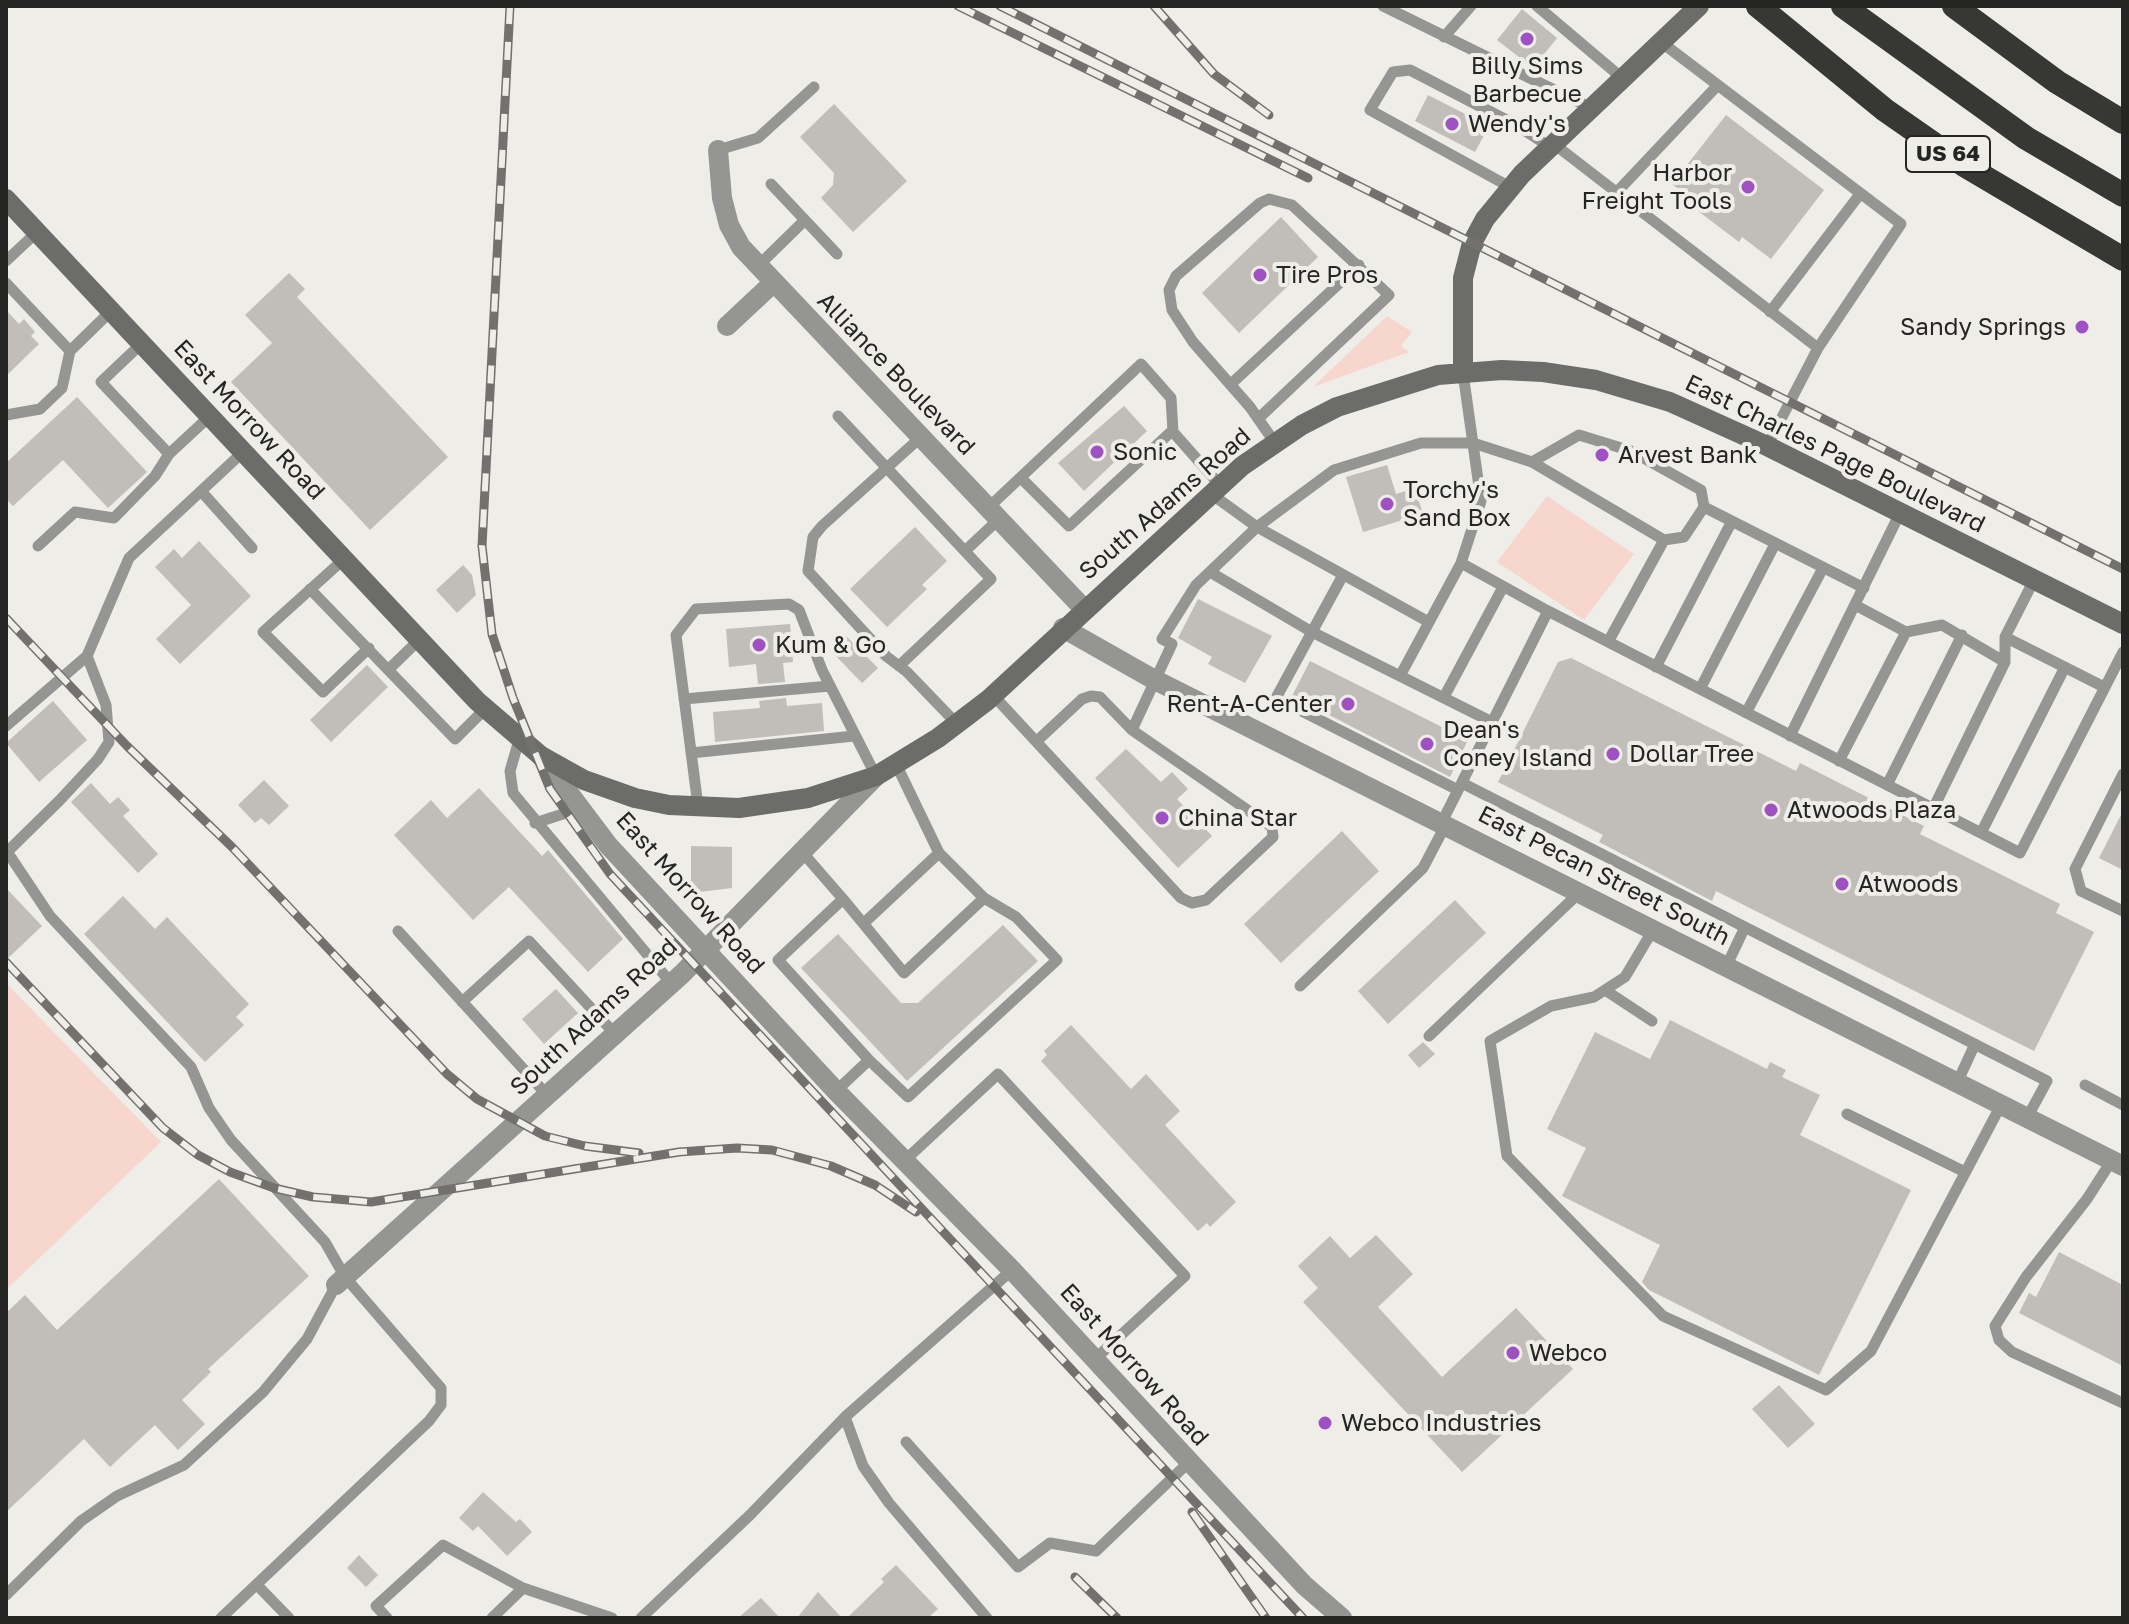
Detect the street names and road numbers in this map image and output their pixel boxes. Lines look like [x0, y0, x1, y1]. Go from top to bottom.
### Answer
road number: US 64 [1906, 136, 1990, 172]
street label: Alliance Boulevard [811, 287, 981, 461]
street label: East Morrow Road [167, 334, 331, 506]
street label: East Charles Page Boulevard [1680, 369, 1990, 539]
street label: South Adams Road [1073, 422, 1257, 586]
street label: East Pecan Street South [1473, 800, 1735, 952]
street label: East Morrow Road [610, 806, 770, 980]
street label: South Adams Road [505, 932, 683, 1102]
street label: East Morrow Road [1054, 1278, 1214, 1452]

